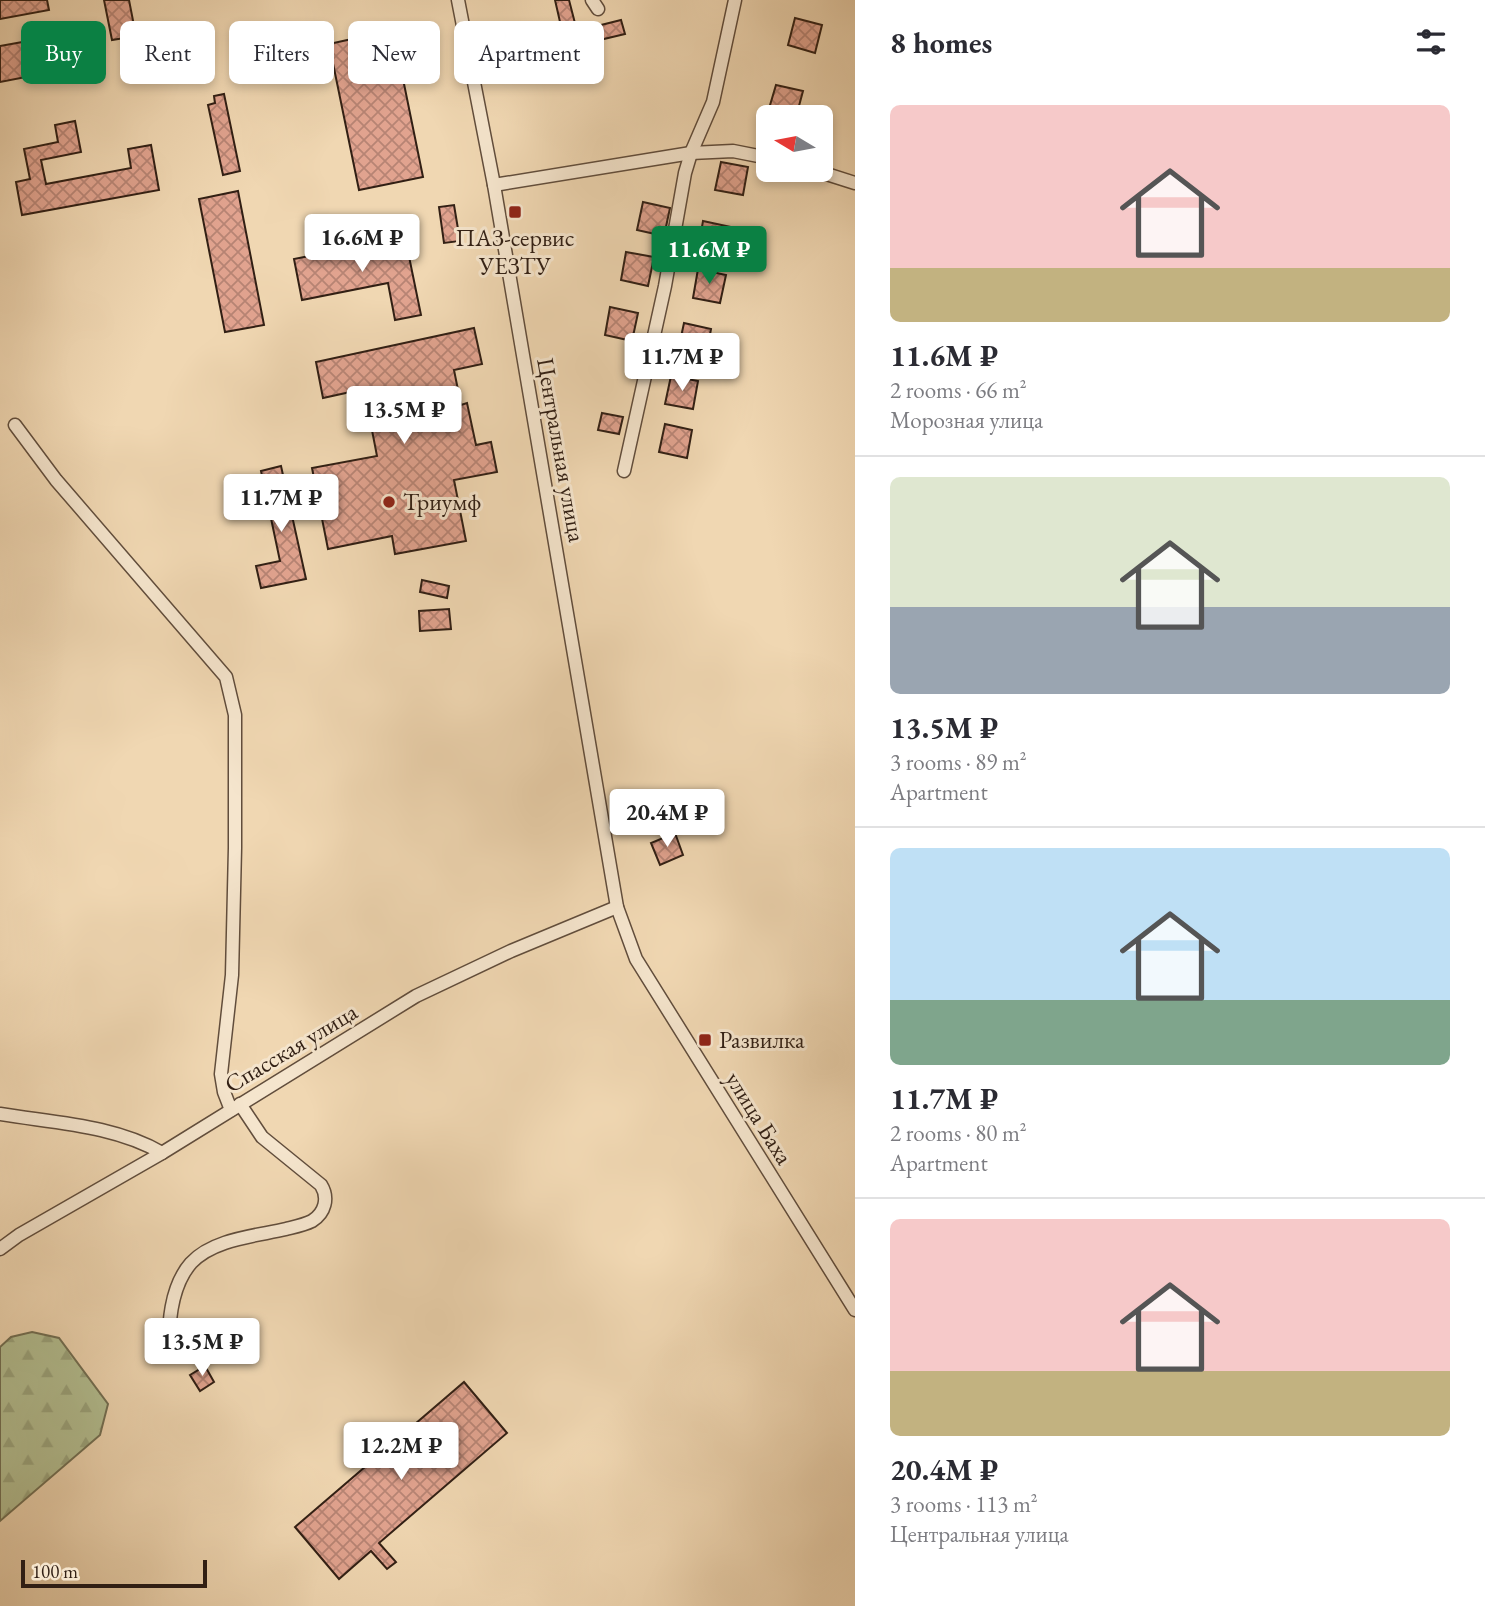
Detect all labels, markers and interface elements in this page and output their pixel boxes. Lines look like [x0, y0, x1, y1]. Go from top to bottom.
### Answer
chip: Buy [21, 21, 106, 84]
chip: Rent [120, 21, 215, 84]
chip: Filters [229, 21, 334, 84]
chip: New [348, 21, 440, 84]
chip: Apartment [454, 21, 604, 84]
text: 8 homes [890, 23, 992, 62]
icon: filters [1412, 23, 1450, 61]
north arrow [756, 105, 833, 182]
map controls [756, 105, 833, 182]
icon: home [1107, 150, 1233, 276]
marker: ПАЗ-сервис УЕЗТУ [507, 204, 523, 220]
pin: 16.6M ₽ [297, 215, 427, 274]
text: 16.6M ₽ [321, 222, 403, 252]
place label: ПАЗ-сервис УЕЗТУ [455, 222, 575, 281]
pin: 11.6M ₽ [644, 226, 774, 286]
text: 11.6M ₽ [668, 234, 750, 264]
pin: 11.7M ₽ [617, 334, 747, 393]
text: 11.6M ₽ [890, 336, 998, 375]
text: 11.7M ₽ [641, 341, 723, 371]
street label: Центральная улица [530, 355, 593, 545]
text: 2 rooms · 66 m² [890, 375, 1027, 405]
pin: 13.5M ₽ [339, 386, 469, 446]
text: 13.5M ₽ [363, 394, 445, 424]
text: Морозная улица [890, 405, 1043, 435]
pin: 11.7M ₽ [216, 475, 346, 534]
text: 11.7M ₽ [240, 482, 322, 512]
place label: Триумф [403, 486, 481, 517]
marker: Триумф [381, 494, 397, 510]
icon: home [1107, 522, 1233, 648]
text: 13.5M ₽ [890, 708, 998, 747]
text: 3 rooms · 89 m² [890, 747, 1027, 777]
text: Apartment [890, 777, 988, 807]
pin: 20.4M ₽ [602, 790, 732, 849]
text: 20.4M ₽ [626, 797, 708, 827]
icon: home [1107, 893, 1233, 1019]
street label: Спасская улица [219, 996, 363, 1099]
place label: Развилка [719, 1024, 805, 1055]
marker: Развилка [697, 1032, 713, 1048]
street label: улица Баха [719, 1065, 800, 1170]
text: 11.7M ₽ [890, 1079, 998, 1118]
text: 2 rooms · 80 m² [890, 1118, 1027, 1148]
text: Apartment [890, 1148, 988, 1178]
icon: home [1107, 1264, 1233, 1390]
pin: 13.5M ₽ [137, 1318, 267, 1378]
text: 13.5M ₽ [161, 1326, 243, 1356]
pin: 12.2M ₽ [336, 1422, 466, 1482]
text: 12.2M ₽ [360, 1430, 442, 1460]
text: 20.4M ₽ [890, 1450, 998, 1489]
text: 3 rooms · 113 m² [890, 1489, 1038, 1519]
text: Центральная улица [890, 1519, 1069, 1549]
scale bar [21, 1557, 206, 1589]
text: 100 m [32, 1559, 78, 1584]

